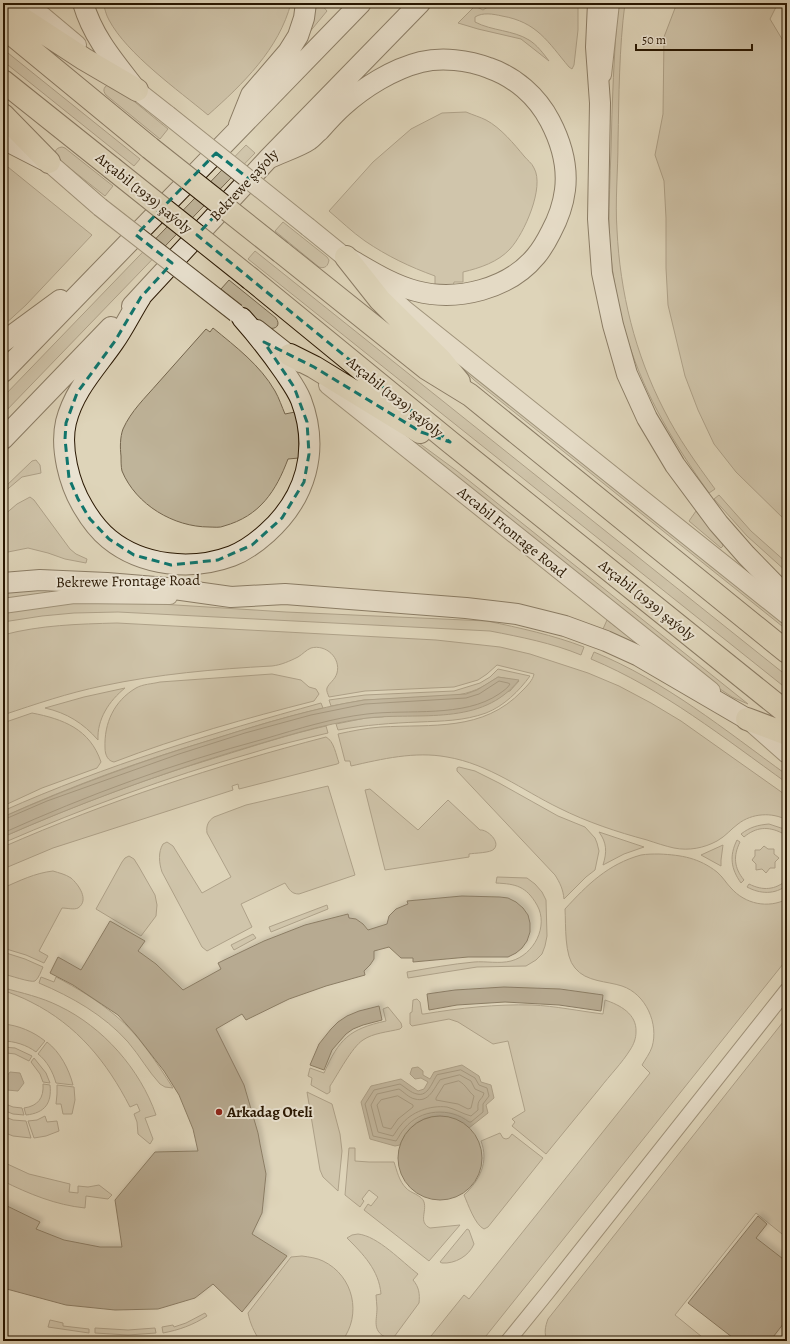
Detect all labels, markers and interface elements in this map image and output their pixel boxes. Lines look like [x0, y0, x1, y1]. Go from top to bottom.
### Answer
scale bar [636, 26, 752, 52]
text: 50 m [642, 32, 666, 48]
street label: Bekrewe şaýoly [205, 144, 283, 226]
street label: Arçabil (1939) şaýoly [91, 147, 197, 238]
street label: Arçabil (1939) şaýoly [342, 351, 448, 442]
street label: Arcabil Frontage Road [453, 481, 571, 583]
street label: Arçabil (1939) şaýoly [594, 554, 700, 645]
street label: Bekrewe Frontage Road [56, 570, 201, 592]
place label: Arkadag Oteli [226, 1102, 313, 1122]
marker: Arkadag Oteli [214, 1107, 224, 1117]

